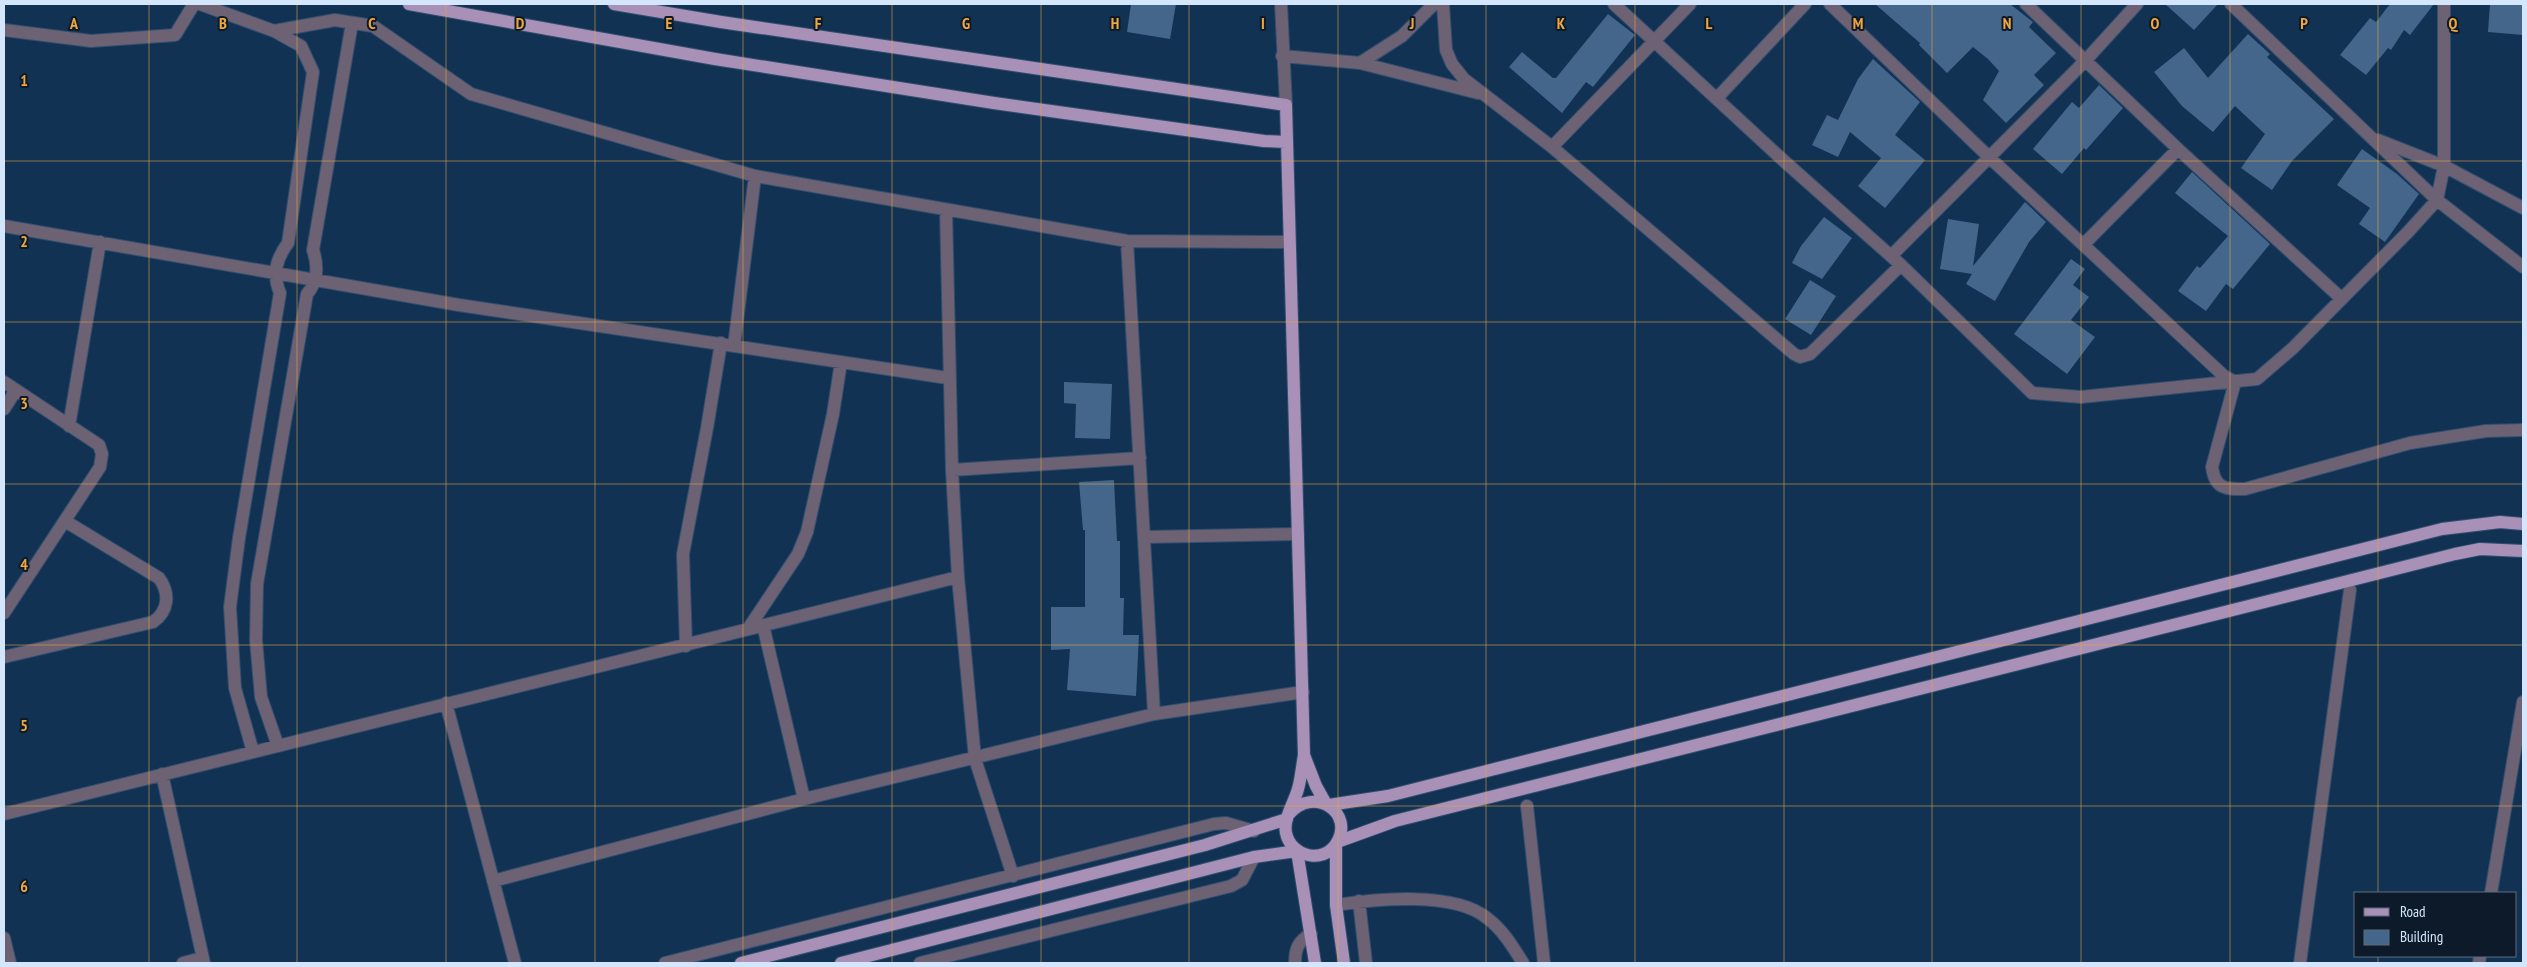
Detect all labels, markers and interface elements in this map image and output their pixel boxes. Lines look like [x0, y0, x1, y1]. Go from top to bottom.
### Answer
text: A [69, 13, 79, 33]
text: B [219, 13, 227, 33]
text: C [368, 13, 376, 33]
text: D [516, 13, 525, 33]
text: E [666, 13, 673, 33]
text: F [815, 13, 822, 33]
text: G [962, 13, 970, 33]
text: H [1111, 13, 1119, 33]
text: I [1261, 13, 1265, 33]
text: J [1409, 13, 1414, 33]
text: K [1557, 13, 1566, 33]
text: L [1706, 13, 1713, 33]
text: M [1853, 13, 1863, 33]
text: N [2003, 13, 2011, 33]
text: O [2151, 13, 2160, 33]
text: P [2300, 13, 2308, 33]
text: Q [2449, 13, 2459, 33]
text: 1 [20, 70, 28, 90]
text: 2 [20, 231, 28, 251]
text: 3 [20, 393, 28, 413]
text: 4 [20, 554, 28, 574]
text: 5 [20, 715, 28, 735]
text: 6 [20, 876, 28, 896]
legend [2354, 892, 2517, 957]
text: Road [2400, 902, 2426, 921]
text: Building [2400, 927, 2443, 946]

